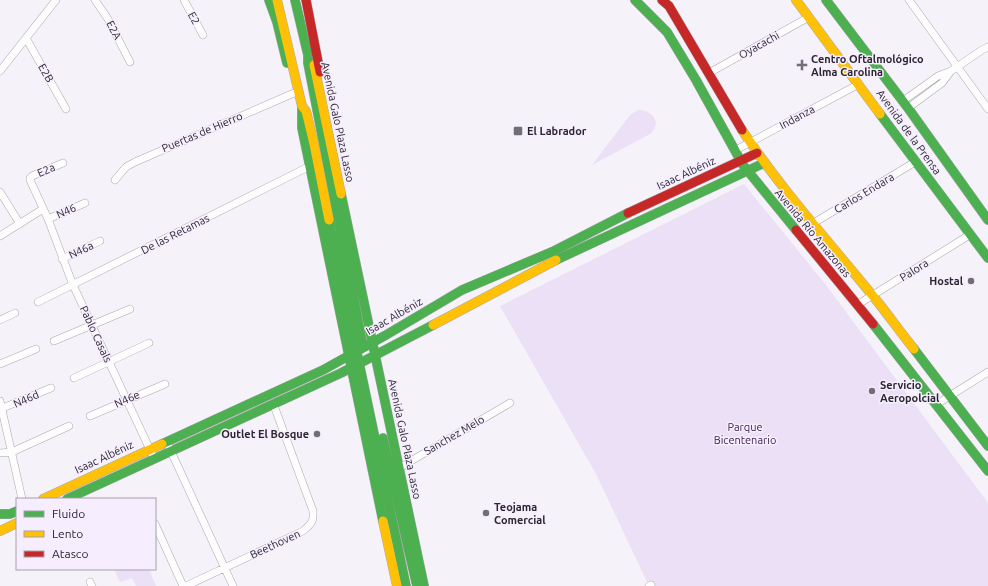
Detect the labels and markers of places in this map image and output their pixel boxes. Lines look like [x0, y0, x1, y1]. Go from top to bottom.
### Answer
place label: Centro Oftalmológico Alma Carolina [811, 53, 924, 78]
marker: Centro Oftalmológico Alma Carolina [796, 59, 808, 71]
marker: El Labrador [512, 125, 524, 137]
place label: El Labrador [527, 125, 587, 137]
place label: Hostal [929, 275, 964, 287]
marker: Hostal [966, 276, 976, 286]
place label: Servicio Aeropolcial [880, 379, 940, 404]
marker: Servicio Aeropolcial [867, 386, 877, 396]
place label: Outlet El Bosque [221, 428, 309, 440]
marker: Outlet El Bosque [312, 429, 322, 439]
place label: Teojama Comercial [494, 501, 546, 526]
marker: Teojama Comercial [481, 508, 491, 518]

